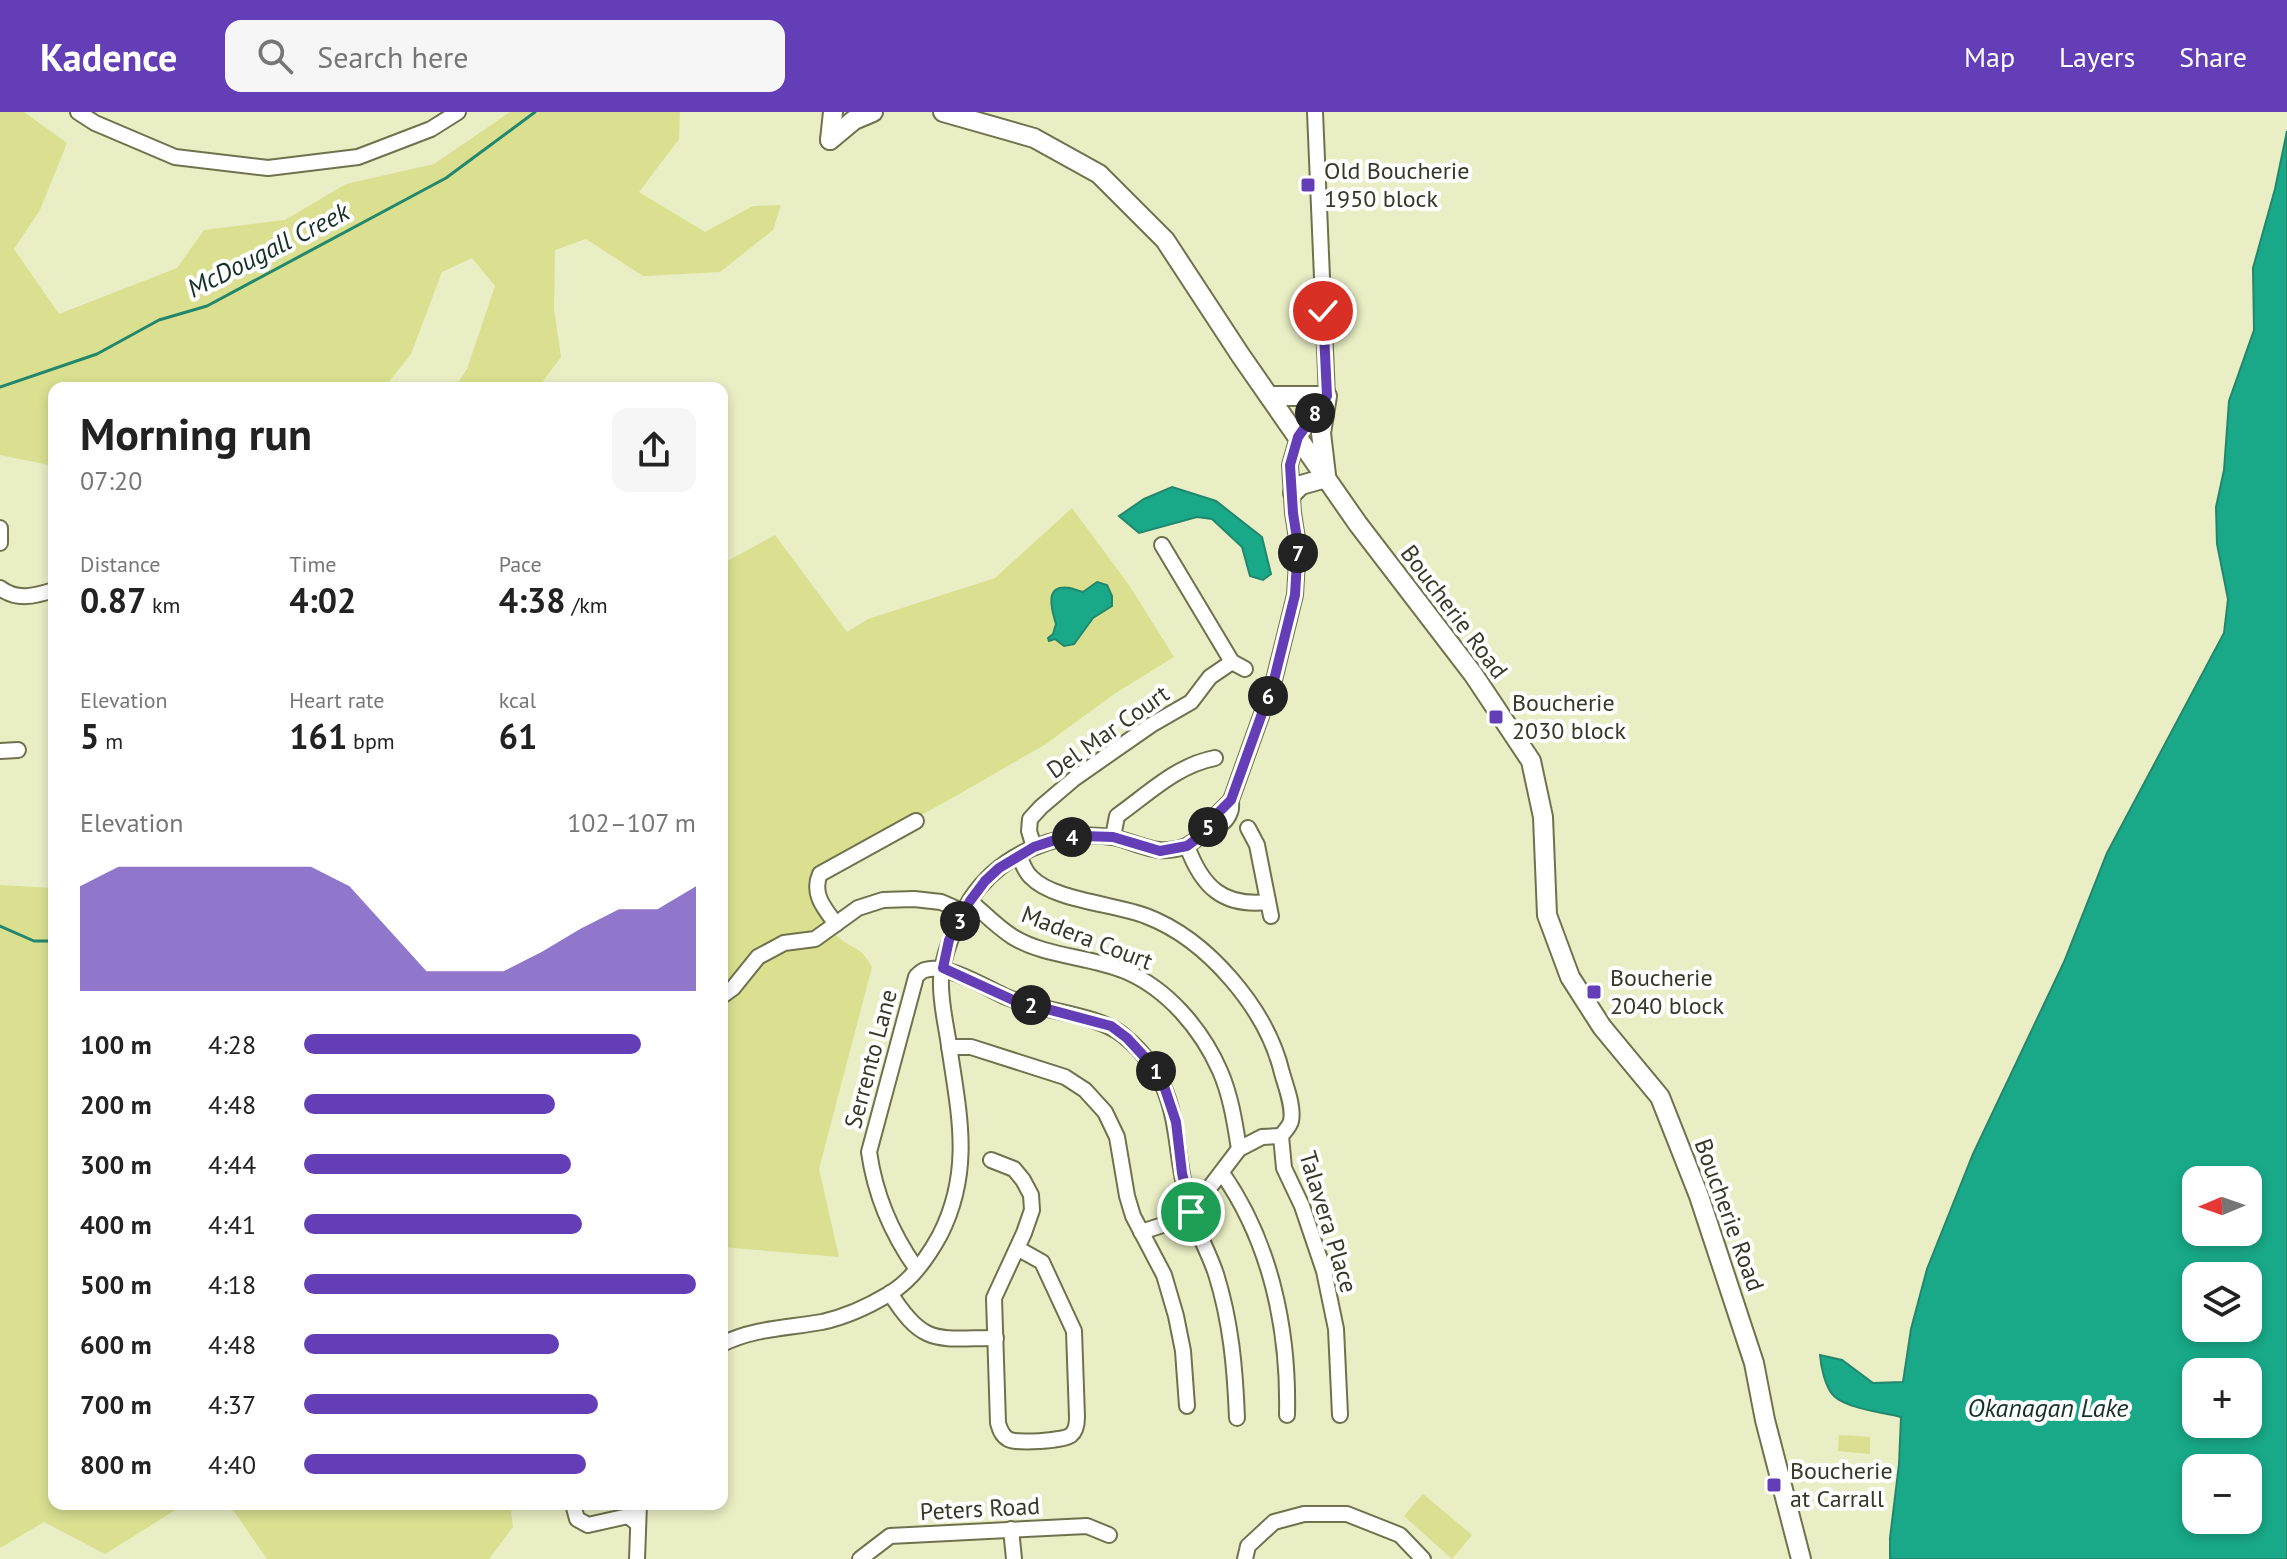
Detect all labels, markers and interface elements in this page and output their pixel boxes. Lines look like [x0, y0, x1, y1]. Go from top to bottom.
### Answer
search box [225, 20, 785, 92]
text: Kadence [40, 32, 177, 81]
icon: search [253, 34, 297, 78]
text: Search here [317, 37, 469, 76]
text: Map [1964, 38, 2015, 75]
text: Layers [2059, 38, 2135, 75]
text: Share [2179, 38, 2247, 75]
place label: Old Boucherie 1950 block [1324, 155, 1470, 214]
marker: Old Boucherie 1950 block [1299, 176, 1317, 194]
water label: McDougall Creek [181, 194, 355, 305]
pin [1289, 277, 1357, 345]
icon: check [1301, 289, 1345, 333]
pin: 8 [1295, 393, 1335, 433]
text: 8 [1309, 399, 1321, 427]
text: Morning run [80, 405, 312, 462]
button: share [612, 408, 696, 492]
text: 07:20 [80, 464, 142, 497]
pin: 7 [1278, 533, 1318, 573]
street label: Boucherie Road [1394, 538, 1515, 685]
text: 7 [1292, 539, 1304, 567]
text: Distance [80, 550, 161, 578]
text: Time [289, 550, 336, 578]
text: Pace [499, 550, 542, 578]
text: 0.87 [80, 578, 146, 622]
text: 4:02 [289, 578, 356, 622]
text: 4:38 [499, 578, 566, 622]
text: km [146, 591, 180, 619]
text: /km [566, 591, 608, 619]
pin: 6 [1248, 676, 1288, 716]
street label: Del Mar Court [1040, 678, 1175, 785]
text: 6 [1262, 682, 1274, 710]
text: Elevation [80, 686, 168, 714]
text: Heart rate [289, 686, 384, 714]
text: kcal [499, 686, 536, 714]
place label: Boucherie 2030 block [1512, 687, 1626, 746]
marker: Boucherie 2030 block [1487, 708, 1505, 726]
text: 5 [80, 714, 99, 758]
text: 161 [289, 714, 347, 758]
text: 61 [499, 714, 537, 758]
text: m [99, 727, 123, 755]
text: bpm [347, 727, 395, 755]
text: Elevation [80, 806, 184, 839]
text: 102–107 m [567, 806, 696, 839]
pin: 5 [1188, 807, 1228, 847]
text: 5 [1202, 813, 1214, 841]
pin: 4 [1052, 817, 1092, 857]
text: 4 [1066, 823, 1078, 851]
street label: Madera Court [1017, 898, 1157, 977]
pin: 3 [940, 901, 980, 941]
text: 3 [954, 907, 966, 935]
place label: Boucherie 2040 block [1610, 962, 1724, 1021]
marker: Boucherie 2040 block [1585, 983, 1603, 1001]
pin: 2 [1011, 985, 1051, 1025]
street label: Serrento Lane [837, 986, 904, 1132]
text: 2 [1025, 991, 1037, 1019]
text: 100 m [80, 1028, 152, 1061]
text: 4:28 [208, 1028, 256, 1061]
pin: 1 [1136, 1051, 1176, 1091]
text: 1 [1150, 1057, 1162, 1085]
text: 200 m [80, 1088, 152, 1121]
text: 4:48 [208, 1088, 256, 1121]
street label: Boucherie Road [1688, 1134, 1771, 1295]
street label: Talavera Place [1292, 1147, 1365, 1296]
text: 300 m [80, 1148, 152, 1181]
text: 4:44 [208, 1148, 256, 1181]
north arrow [2182, 1166, 2262, 1246]
map controls [2182, 1166, 2262, 1534]
pin [1157, 1178, 1225, 1246]
icon: arrive [1169, 1190, 1213, 1234]
text: 400 m [80, 1208, 152, 1241]
text: 4:41 [208, 1208, 256, 1241]
button: layers [2182, 1262, 2262, 1342]
text: 500 m [80, 1268, 152, 1301]
text: 4:18 [208, 1268, 256, 1301]
text: 600 m [80, 1328, 152, 1361]
text: 4:48 [208, 1328, 256, 1361]
button: + [2182, 1358, 2262, 1438]
text: 700 m [80, 1388, 152, 1421]
text: 4:37 [208, 1388, 256, 1421]
water label: Okanagan Lake [1968, 1391, 2128, 1424]
text: 800 m [80, 1448, 152, 1481]
text: 4:40 [208, 1448, 256, 1481]
button: − [2182, 1454, 2262, 1534]
place label: Boucherie at Carrall [1790, 1455, 1893, 1514]
marker: Boucherie at Carrall [1765, 1476, 1783, 1494]
street label: Peters Road [919, 1490, 1041, 1527]

